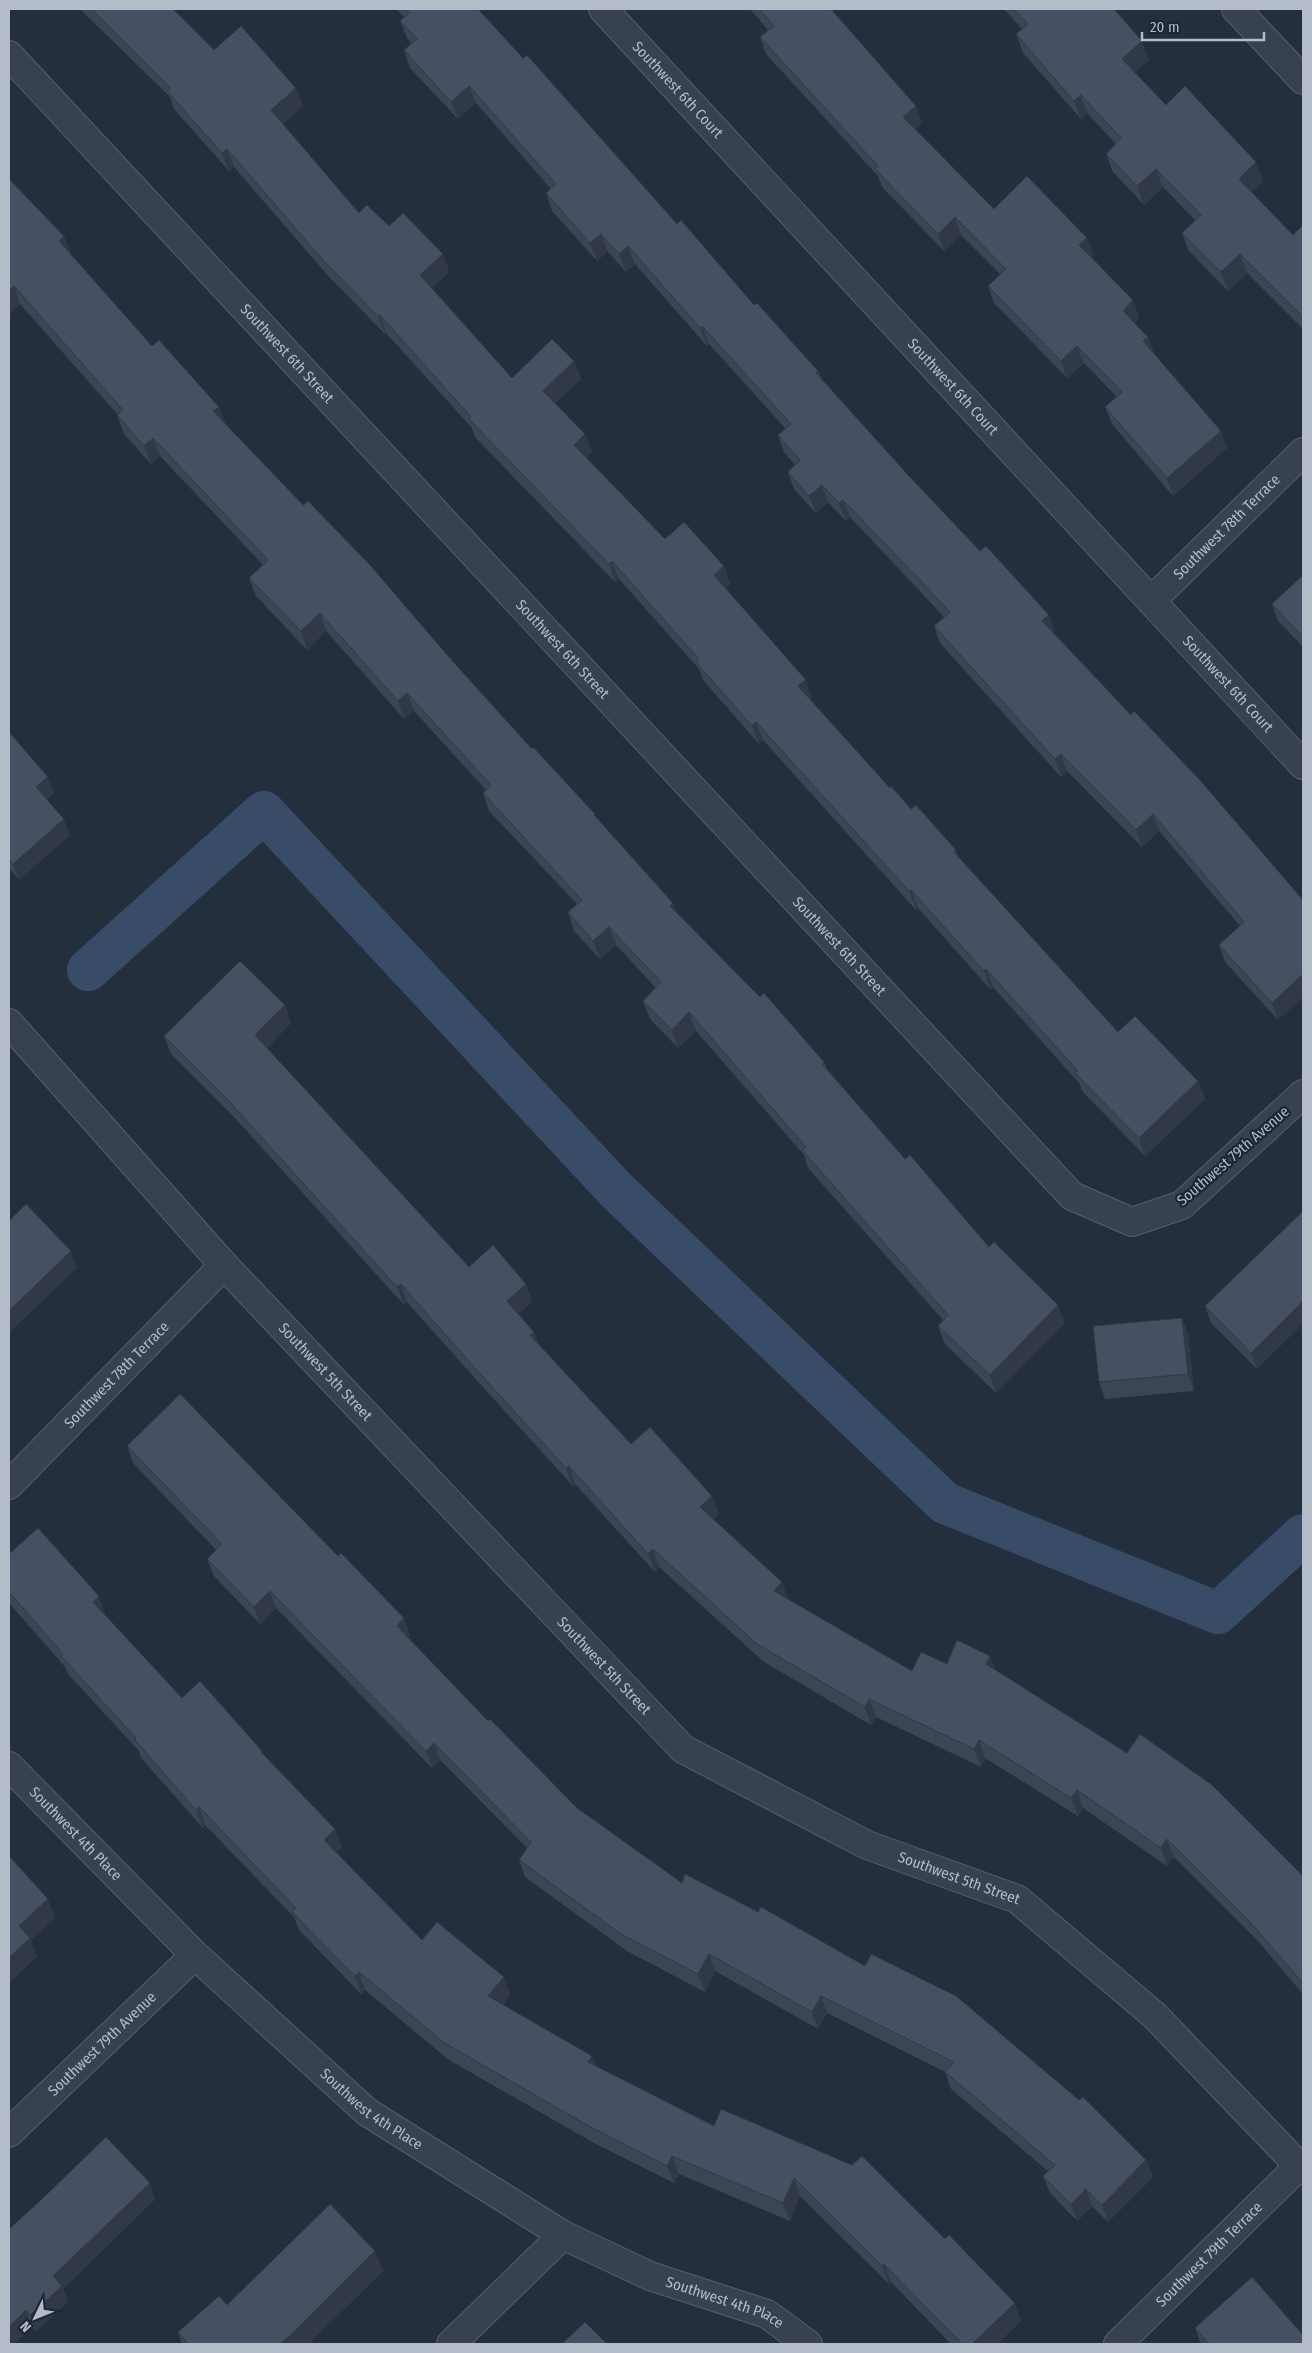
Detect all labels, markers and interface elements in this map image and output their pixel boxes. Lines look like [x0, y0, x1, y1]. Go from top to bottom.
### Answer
scale bar [1142, 10, 1264, 42]
text: 20 m [1150, 18, 1180, 36]
street label: Southwest 6th Court [629, 38, 727, 142]
street label: Southwest 6th Street [237, 300, 338, 407]
street label: Southwest 6th Court [904, 335, 1002, 439]
street label: Southwest 78th Terrace [1170, 471, 1284, 583]
street label: Southwest 6th Street [512, 596, 613, 702]
street label: Southwest 6th Court [1179, 632, 1277, 736]
street label: Southwest 6th Street [789, 893, 890, 1000]
street label: Southwest 79th Avenue [1173, 1102, 1293, 1210]
street label: Southwest 78th Terrace [60, 1318, 173, 1432]
street label: Southwest 5th Street [275, 1319, 376, 1425]
street label: Southwest 5th Street [553, 1613, 655, 1719]
street label: Southwest 4th Place [26, 1783, 126, 1884]
street label: Southwest 5th Street [896, 1848, 1022, 1908]
street label: Southwest 79th Avenue [44, 1988, 160, 2100]
street label: Southwest 4th Place [316, 2065, 426, 2154]
street label: Southwest 79th Terrace [1152, 2198, 1266, 2310]
street label: Southwest 4th Place [664, 2273, 787, 2332]
north arrow [10, 2293, 60, 2343]
text: N [17, 2318, 35, 2335]

